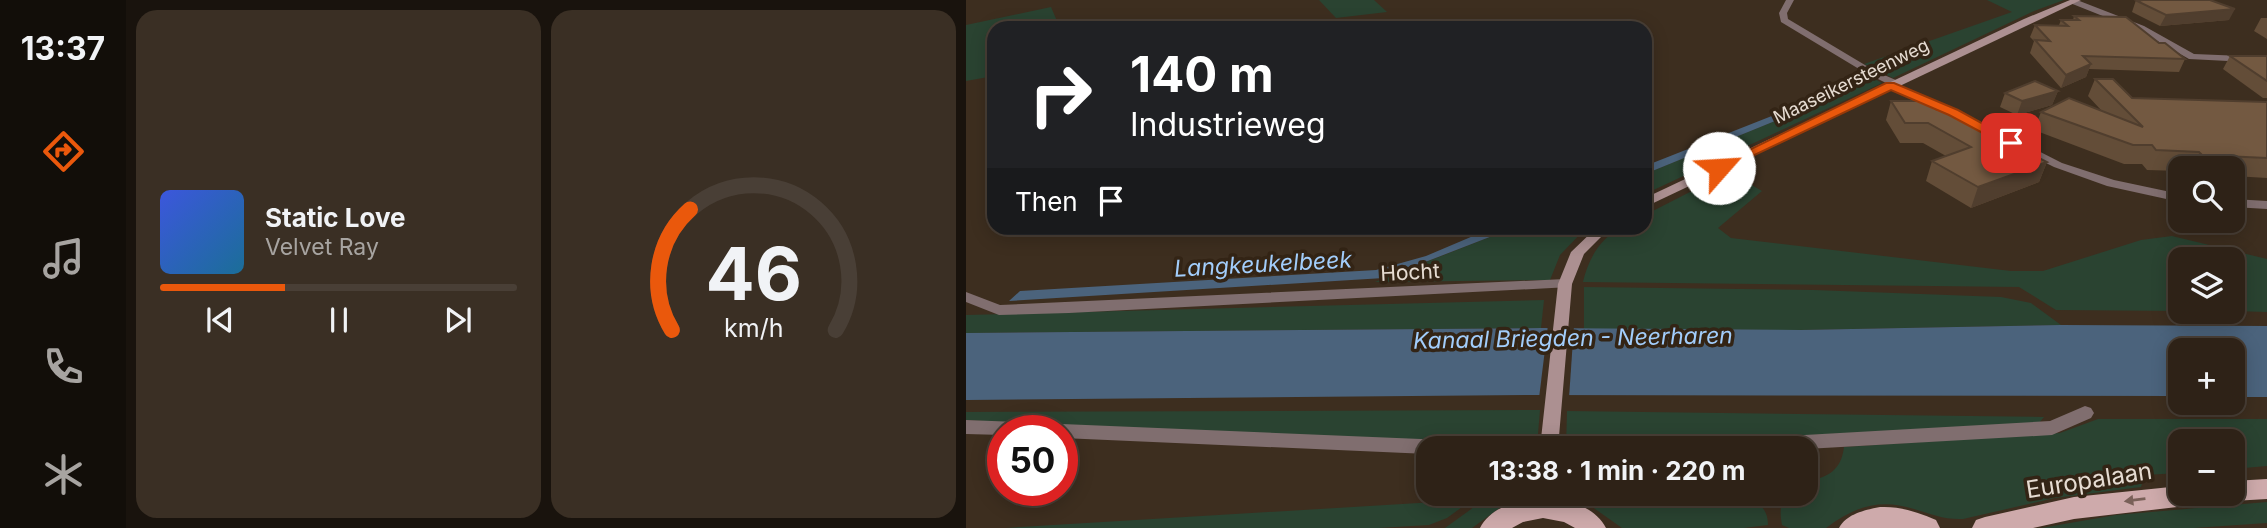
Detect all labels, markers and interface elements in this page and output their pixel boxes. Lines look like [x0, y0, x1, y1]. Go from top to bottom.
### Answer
text: 13:37 [21, 29, 105, 68]
street label: Maaseikersteenweg [1770, 34, 1932, 128]
text: 140 m [1130, 45, 1274, 104]
icon: right [1015, 49, 1106, 140]
text: Industrieweg [1130, 105, 1326, 144]
pin [1981, 113, 2041, 173]
icon: arrive [1992, 124, 2030, 162]
icon: directions [39, 127, 88, 176]
position arrow [1682, 131, 1756, 205]
map controls [2168, 156, 2245, 506]
button: search [2168, 156, 2245, 233]
icon: arrive [1092, 182, 1130, 220]
text: Then [1015, 186, 1078, 217]
text: Static Love [265, 202, 406, 233]
text: 46 [705, 229, 802, 318]
text: Velvet Ray [265, 233, 379, 261]
icon: music [39, 234, 88, 283]
water label: Langkeukelbeek [1173, 245, 1353, 283]
button: layers [2168, 247, 2245, 324]
street label: Hocht [1380, 258, 1440, 286]
icon: previous [201, 301, 239, 339]
icon: pause [320, 301, 358, 339]
icon: next [439, 301, 477, 339]
text: km/h [724, 313, 783, 343]
water label: Kanaal Briegden - Neerharen [1413, 321, 1733, 355]
button: + [2168, 338, 2245, 415]
icon: phone [39, 342, 88, 391]
speed limit sign: 50 [987, 415, 1078, 506]
button: − [2168, 429, 2245, 506]
icon: climate [39, 450, 88, 499]
text: 13:38 · 1 min · 220 m [1489, 455, 1745, 486]
street label: Europalaan [2024, 456, 2154, 504]
one-way arrow [2124, 495, 2146, 506]

